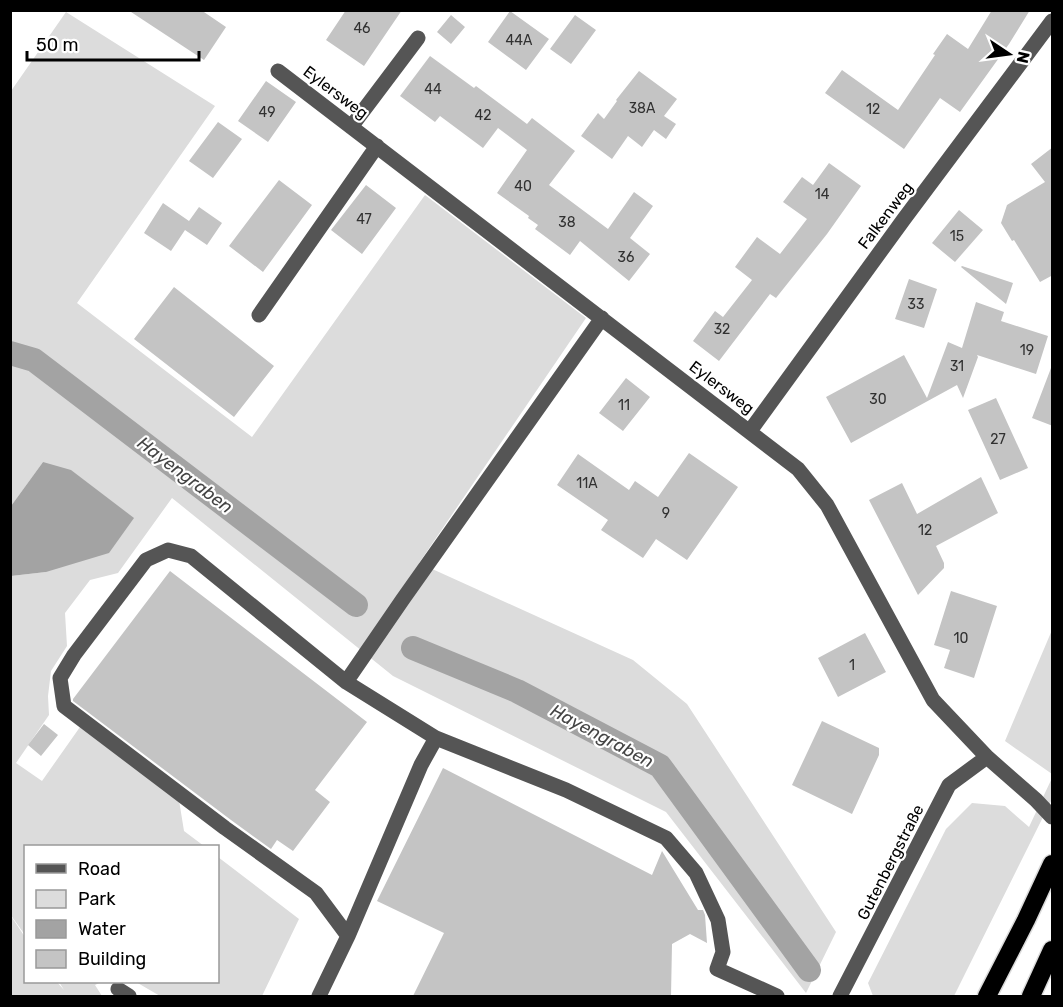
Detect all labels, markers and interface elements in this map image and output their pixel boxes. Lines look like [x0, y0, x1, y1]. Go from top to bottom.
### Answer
house number: 46 [353, 20, 371, 37]
scale bar [27, 24, 200, 62]
north arrow [979, 24, 1039, 84]
house number: 44A [506, 32, 533, 49]
text: 50 m [36, 34, 79, 56]
text: N [1013, 50, 1034, 65]
street label: Eylersweg [300, 62, 372, 123]
house number: 44 [424, 81, 442, 98]
house number: 38A [629, 100, 656, 117]
house number: 12 [866, 101, 880, 118]
house number: 49 [259, 104, 275, 121]
house number: 42 [475, 107, 491, 124]
house number: 40 [514, 178, 532, 195]
street label: Falkenweg [854, 178, 917, 253]
house number: 14 [815, 186, 830, 203]
house number: 47 [356, 211, 372, 228]
house number: 38 [558, 214, 576, 231]
house number: 15 [950, 228, 964, 245]
house number: 36 [618, 249, 634, 266]
house number: 33 [908, 296, 924, 313]
house number: 32 [714, 321, 730, 338]
house number: 19 [1020, 342, 1034, 359]
street label: Eylersweg [686, 357, 758, 418]
house number: 31 [950, 358, 964, 375]
house number: 30 [869, 391, 887, 408]
house number: 11 [618, 397, 630, 414]
house number: 27 [990, 431, 1006, 448]
water label: Hayengraben [133, 432, 237, 518]
house number: 11A [576, 475, 598, 492]
house number: 9 [662, 505, 670, 522]
house number: 12 [918, 522, 932, 539]
house number: 10 [954, 630, 969, 647]
house number: 1 [849, 657, 855, 674]
water label: Hayengraben [547, 700, 657, 772]
street label: Gutenbergstraße [853, 801, 928, 923]
legend [24, 845, 219, 983]
text: Road [78, 858, 121, 880]
text: Park [78, 888, 116, 910]
text: Water [78, 918, 126, 940]
text: Building [78, 948, 146, 970]

